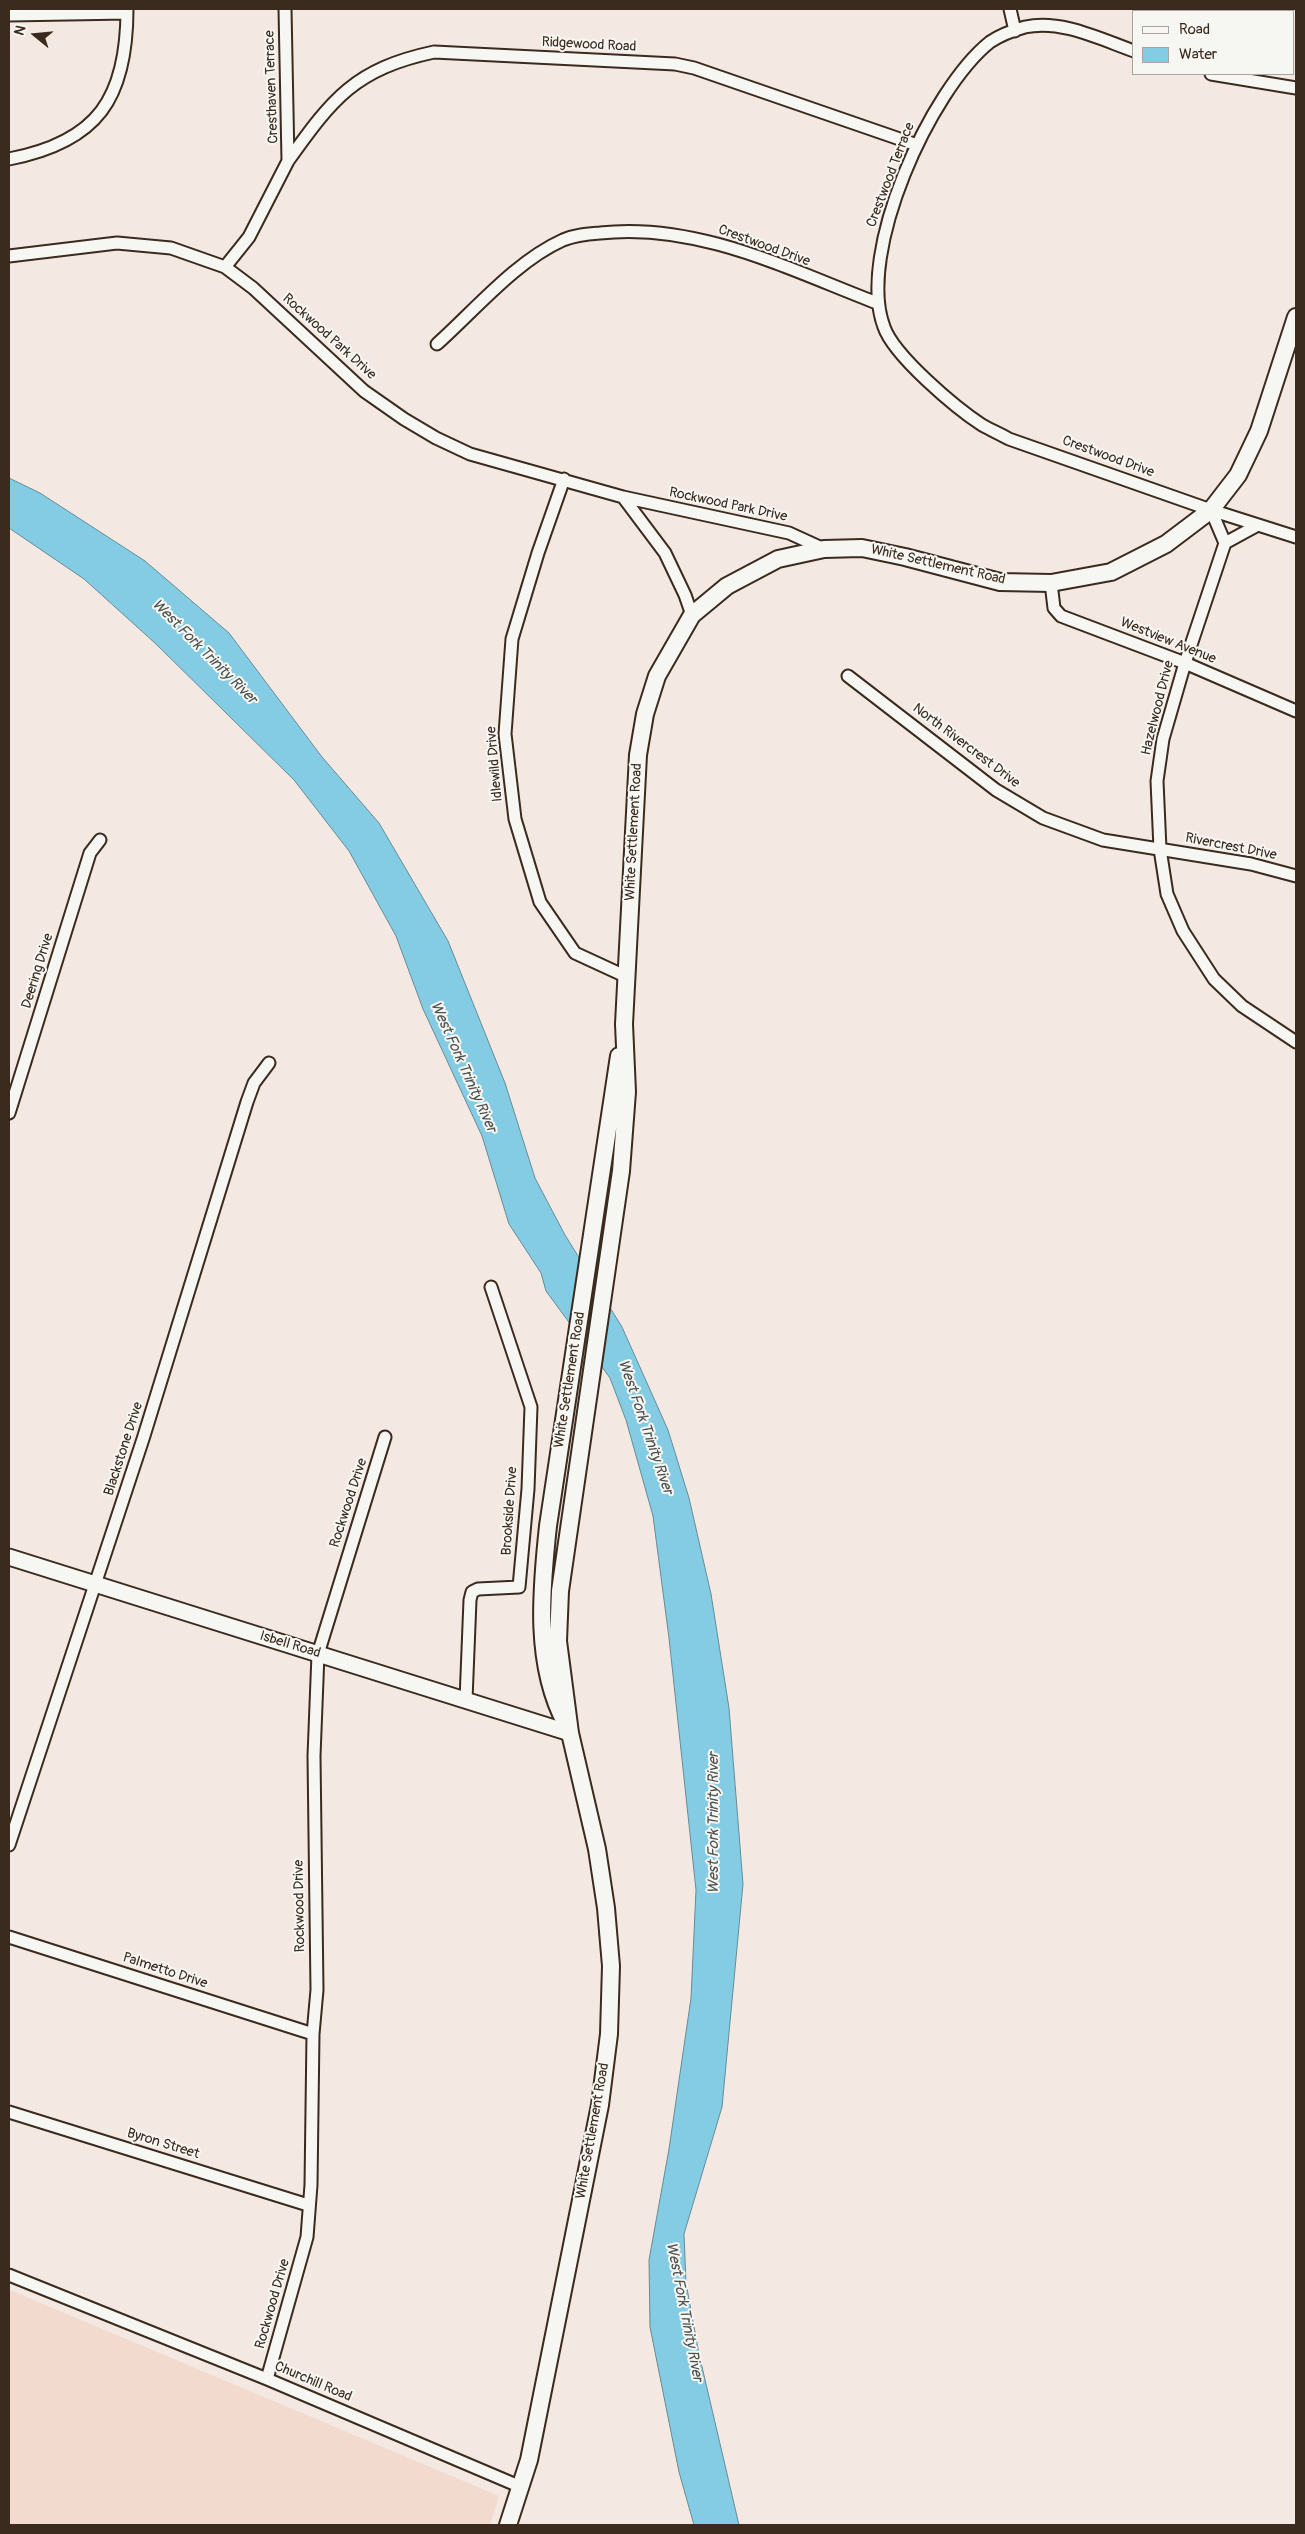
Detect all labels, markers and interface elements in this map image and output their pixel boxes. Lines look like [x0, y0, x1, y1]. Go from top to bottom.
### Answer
north arrow [10, 10, 60, 60]
legend [1132, 10, 1295, 75]
text: Road [1179, 20, 1210, 39]
text: N [11, 23, 30, 37]
street label: Cresthaven Terrace [262, 30, 282, 144]
street label: Ridgewood Road [541, 34, 637, 56]
text: Water [1179, 45, 1217, 64]
street label: Crestwood Terrace [863, 120, 919, 230]
street label: Crestwood Drive [716, 222, 812, 270]
street label: Rockwood Park Drive [279, 290, 379, 384]
street label: Crestwood Drive [1060, 433, 1156, 481]
street label: Rockwood Park Drive [667, 484, 789, 526]
street label: White Settlement Road [869, 541, 1007, 589]
water label: West Fork Trinity River [148, 596, 260, 708]
street label: Westview Avenue [1118, 614, 1218, 668]
street label: Hazelwood Drive [1138, 659, 1178, 757]
street label: North Rivercrest Drive [909, 700, 1023, 792]
street label: Idlewild Drive [483, 725, 507, 803]
street label: White Settlement Road [622, 763, 646, 901]
street label: Rivercrest Drive [1184, 830, 1278, 864]
street label: Deering Drive [19, 931, 57, 1011]
water label: West Fork Trinity River [426, 999, 500, 1135]
street label: White Settlement Road [551, 1311, 589, 1449]
water label: West Fork Trinity River [613, 1357, 677, 1497]
street label: Blackstone Drive [101, 1400, 147, 1498]
street label: Rockwood Drive [327, 1456, 371, 1550]
street label: Brookside Drive [499, 1466, 521, 1556]
street label: Isbell Road [258, 1628, 322, 1662]
water label: West Fork Trinity River [705, 1752, 723, 1894]
street label: Rockwood Drive [291, 1859, 309, 1953]
street label: Palmetto Drive [121, 1949, 209, 1993]
street label: White Settlement Road [573, 2062, 613, 2200]
street label: Byron Street [125, 2125, 201, 2163]
water label: West Fork Trinity River [662, 2241, 706, 2383]
street label: Rockwood Drive [252, 2257, 294, 2351]
street label: Churchill Road [272, 2358, 354, 2406]

